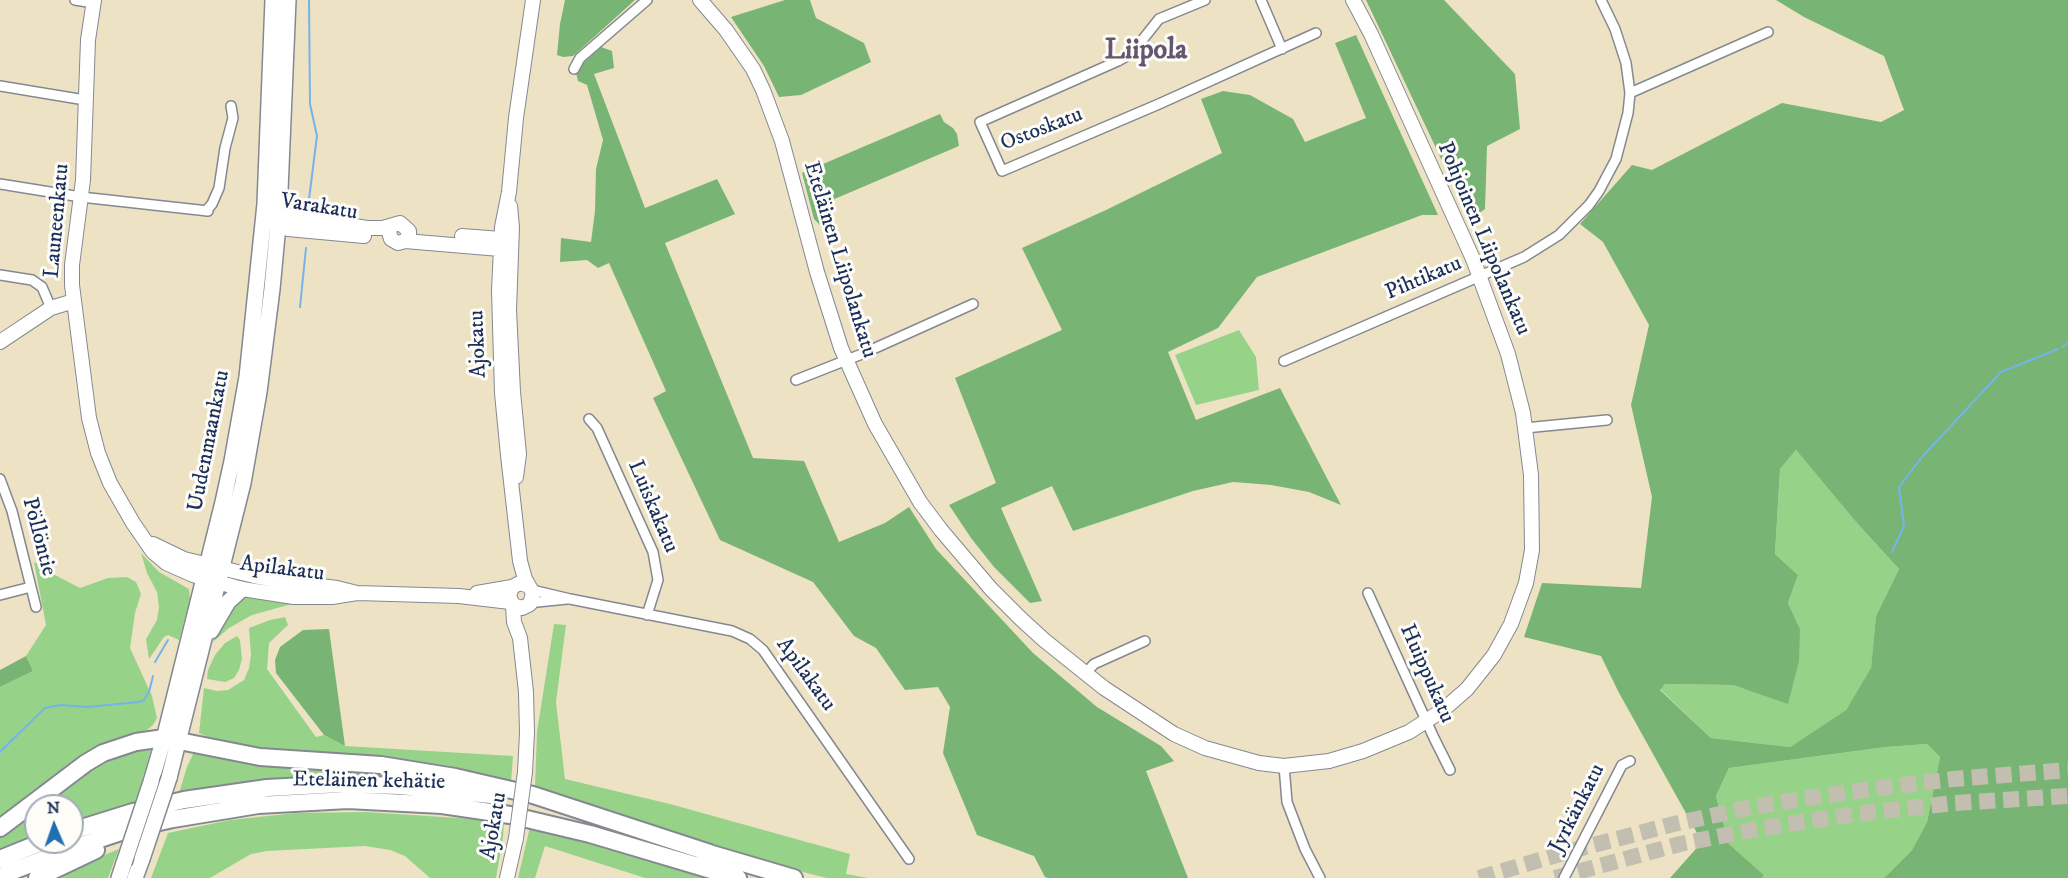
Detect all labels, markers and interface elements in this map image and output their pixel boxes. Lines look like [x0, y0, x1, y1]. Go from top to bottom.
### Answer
district label: Liipola [1105, 35, 1187, 69]
street label: Ostoskatu [997, 102, 1087, 158]
street label: Pohjoinen Liipolankatu [1430, 139, 1536, 339]
street label: Eteläinen Liipolankatu [797, 158, 881, 362]
street label: Launeenkatu [40, 163, 76, 279]
street label: Varakatu [279, 189, 359, 227]
street label: Pihtikatu [1382, 251, 1466, 307]
street label: Ajokatu [465, 310, 493, 378]
street label: Uudenmaankatu [183, 368, 237, 514]
street label: Luiskakatu [621, 457, 683, 557]
street label: Pöllöntie [15, 495, 61, 579]
street label: Apilakatu [238, 552, 326, 588]
street label: Huippukatu [1393, 621, 1459, 727]
street label: Apilakatu [769, 633, 841, 717]
street label: Jyrkänkatu [1544, 760, 1612, 858]
street label: Eteläinen kehätie [292, 767, 446, 797]
street label: Ajokatu [476, 790, 514, 862]
north arrow [24, 794, 84, 854]
text: N [47, 798, 60, 818]

